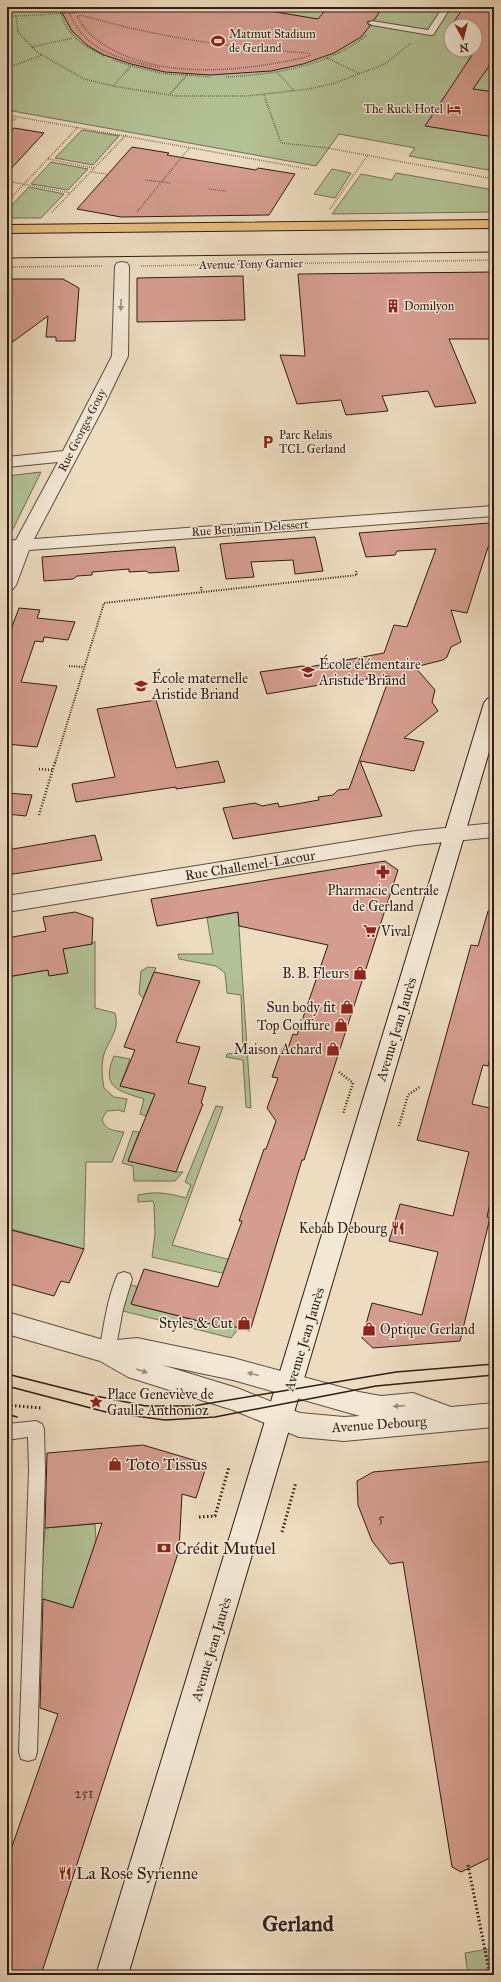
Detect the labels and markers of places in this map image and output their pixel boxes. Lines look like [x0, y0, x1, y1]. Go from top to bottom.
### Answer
place label: Matmut Stadium de Gerland [229, 27, 316, 55]
sports icon: Matmut Stadium de Gerland [210, 33, 226, 49]
hotel icon: The Ruck Hotel [446, 101, 462, 117]
place label: The Ruck Hotel [364, 102, 444, 116]
building icon: Domilyon [385, 298, 401, 314]
place label: Domilyon [404, 299, 455, 313]
place label: Parc Relais TCL Gerland [279, 428, 346, 456]
parking icon: Parc Relais TCL Gerland [260, 434, 276, 450]
place label: École élémentaire Aristide Briand [318, 654, 421, 689]
school or university icon: École élémentaire Aristide Briand [300, 664, 316, 680]
place label: École maternelle Aristide Briand [151, 668, 248, 703]
school or university icon: École maternelle Aristide Briand [133, 678, 149, 694]
pharmacy icon: Pharmacie Centrale de Gerland [375, 864, 391, 880]
place label: Pharmacie Centrale de Gerland [327, 882, 439, 915]
supermarket icon: Vival [362, 923, 378, 939]
place label: Vival [380, 923, 411, 940]
place label: B. B. Fleurs [282, 965, 349, 982]
shop icon: B. B. Fleurs [352, 965, 368, 981]
place label: Sun body fit [266, 999, 336, 1016]
shop icon: Sun body fit [339, 999, 355, 1015]
place label: Top Coiffure [257, 1017, 330, 1034]
shop icon: Top Coiffure [333, 1017, 349, 1033]
place label: Maison Achard [234, 1041, 322, 1058]
shop icon: Maison Achard [325, 1041, 341, 1057]
place label: Kebab Debourg [299, 1220, 387, 1237]
restaurant icon: Kebab Debourg [390, 1220, 406, 1236]
place label: Styles & Cut [159, 1315, 233, 1332]
shop icon: Styles & Cut [236, 1315, 252, 1331]
shop icon: Optique Gerland [361, 1321, 377, 1337]
place label: Optique Gerland [380, 1321, 475, 1339]
place label: Place Geneviève de Gaulle Anthonioz [107, 1386, 214, 1419]
place icon: Place Geneviève de Gaulle Anthonioz [88, 1394, 104, 1410]
place label: Toto Tissus [126, 1454, 207, 1475]
shop icon: Toto Tissus [107, 1456, 123, 1472]
place label: Crédit Mutuel [175, 1538, 276, 1559]
bank icon: Crédit Mutuel [156, 1540, 172, 1556]
place label: La Rose Syrienne [76, 1863, 198, 1884]
restaurant icon: La Rose Syrienne [57, 1865, 73, 1881]

